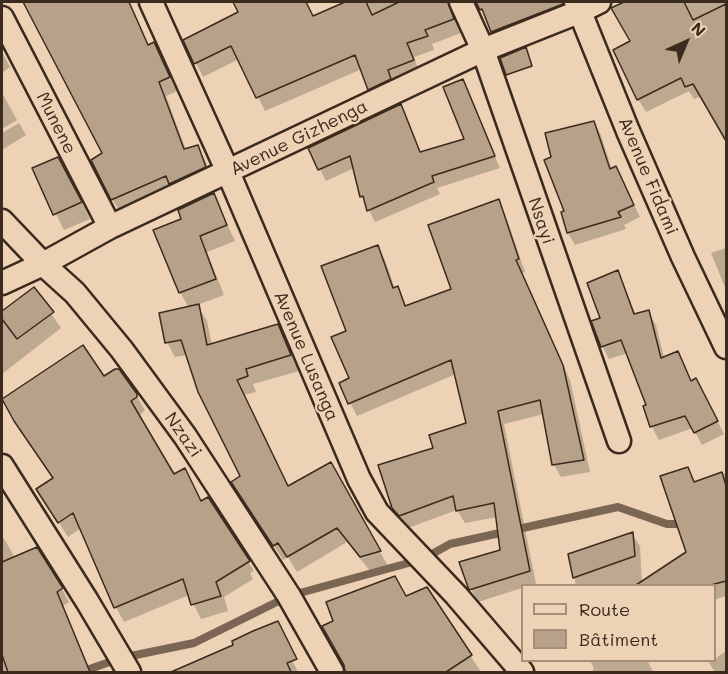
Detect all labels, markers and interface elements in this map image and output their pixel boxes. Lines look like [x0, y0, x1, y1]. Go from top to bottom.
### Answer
north arrow [656, 12, 716, 72]
text: N [687, 17, 711, 40]
street label: Munene [31, 89, 81, 157]
street label: Avenue Gizhenga [227, 95, 371, 181]
street label: Avenue Fidami [613, 114, 683, 238]
street label: Nsayi [523, 195, 559, 247]
street label: Avenue Lusanga [269, 288, 343, 424]
street label: Nzazi [160, 408, 206, 462]
legend [521, 584, 716, 662]
text: Route [579, 597, 630, 621]
text: Bâtiment [579, 627, 658, 651]

